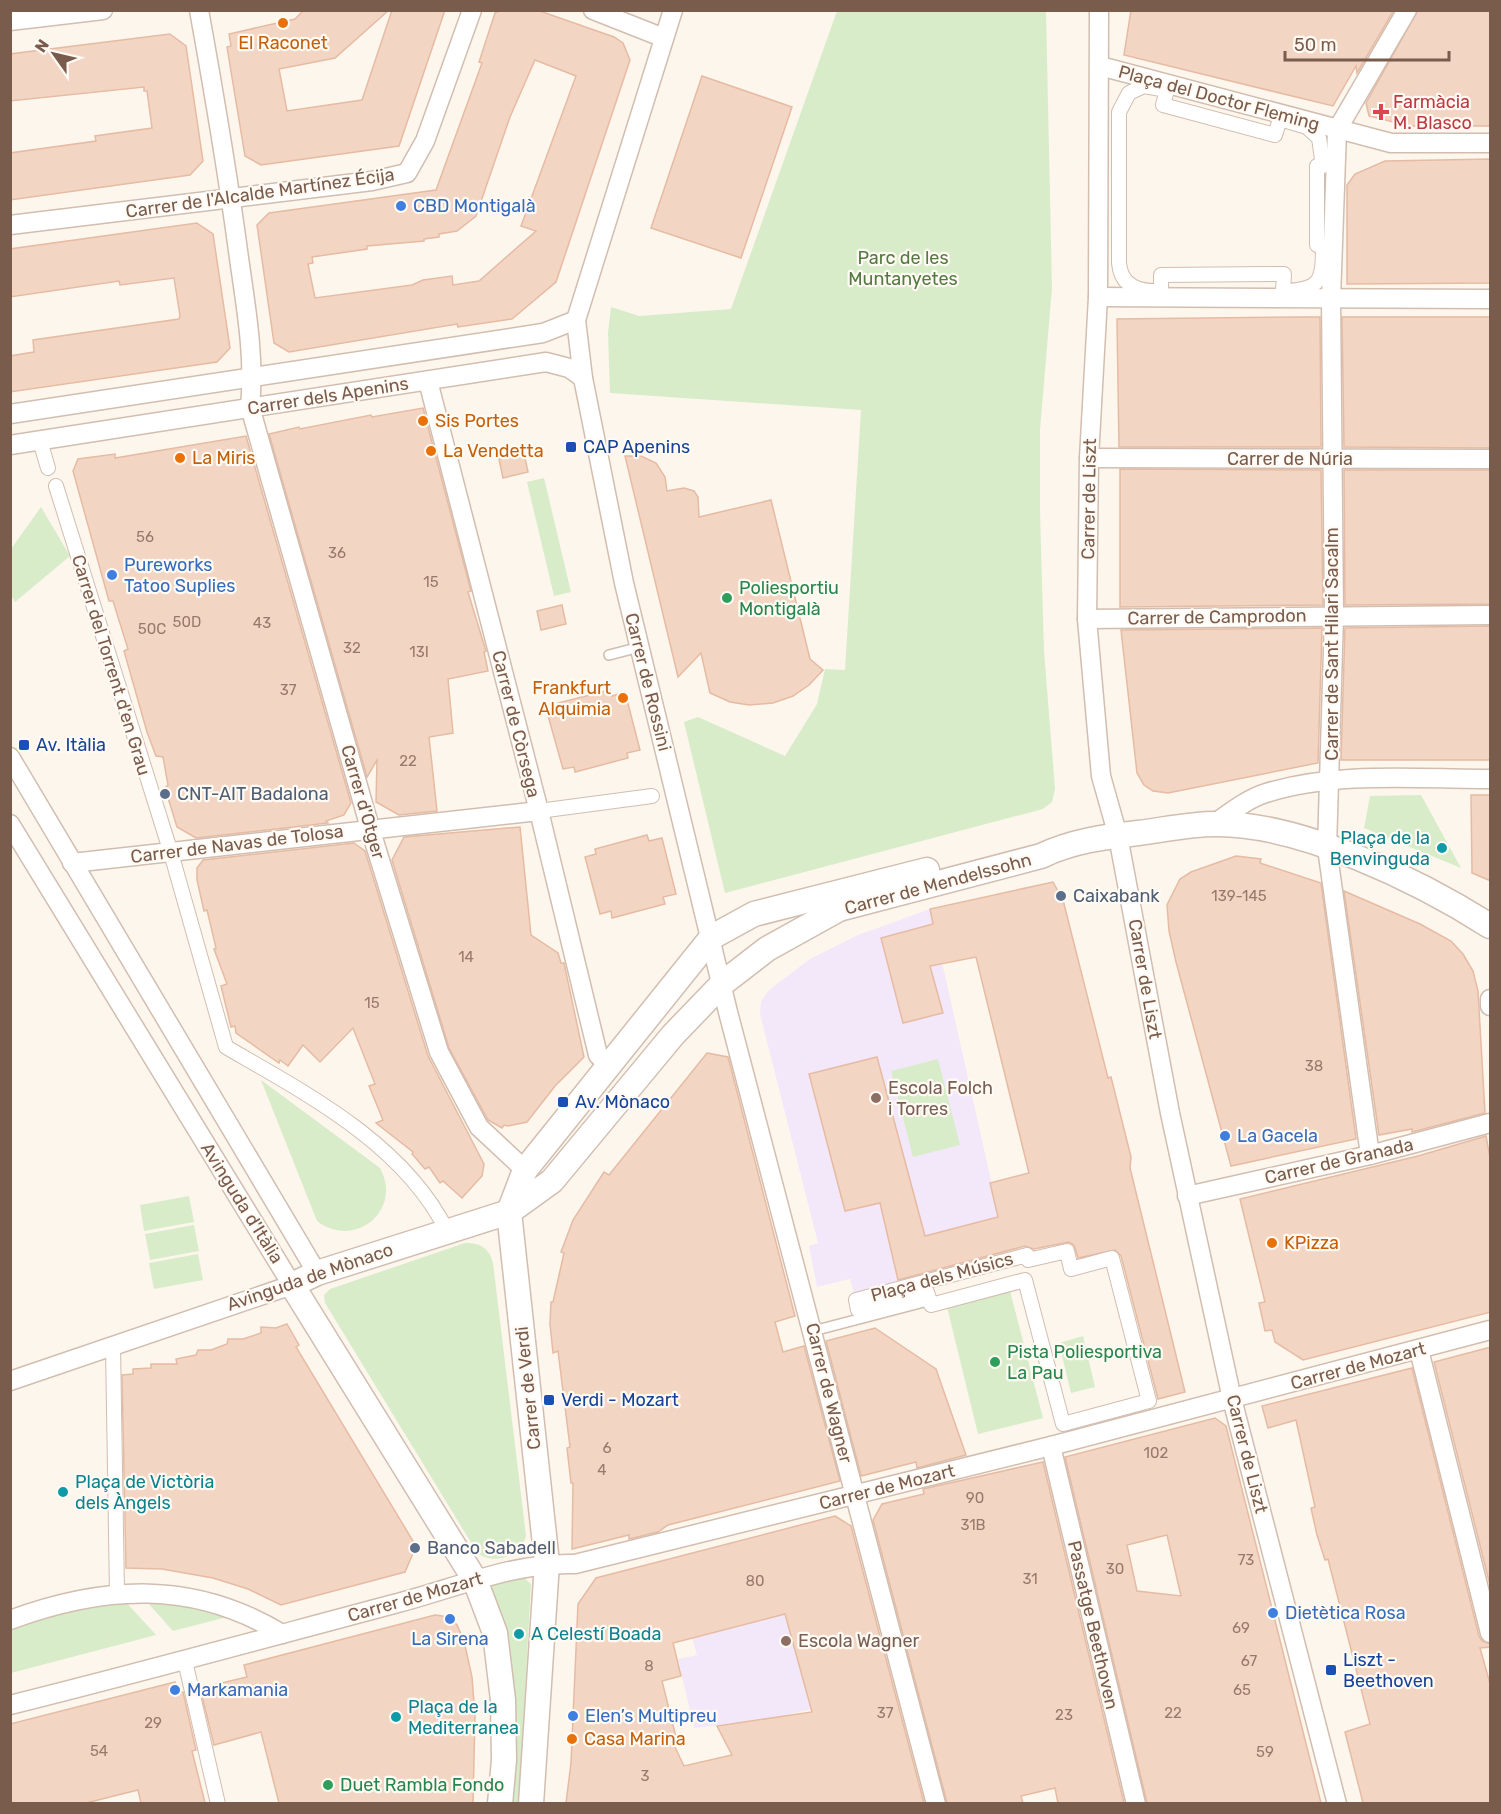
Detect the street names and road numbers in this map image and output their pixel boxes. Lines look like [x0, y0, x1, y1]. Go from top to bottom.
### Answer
street label: Plaça del Doctor Fleming [1116, 61, 1322, 135]
street label: Carrer de l'Alcalde Martínez Écija [124, 163, 396, 223]
street label: Carrer dels Apenins [246, 372, 410, 420]
street label: Carrer de Liszt [1077, 438, 1101, 560]
street label: Carrer de Núria [1227, 448, 1353, 470]
street label: Carrer de Sant Hilari Sacalm [1321, 527, 1343, 761]
street label: Carrer del Torrent d'en Grau [67, 552, 155, 778]
street label: Carrer de Camprodon [1127, 604, 1307, 630]
street label: Carrer de Rossini [620, 611, 676, 753]
street label: Carrer de Còrsega [487, 648, 545, 800]
street label: Carrer d'Otger [336, 742, 390, 862]
street label: Carrer de Navas de Tolosa [129, 820, 345, 868]
street label: Carrer de Mendelssohn [842, 848, 1034, 920]
street label: Carrer de Liszt [1124, 917, 1166, 1041]
street label: Carrer de Granada [1263, 1133, 1415, 1189]
street label: Avinguda d'Itàlia [196, 1138, 288, 1268]
street label: Avinguda de Mònaco [224, 1238, 396, 1316]
street label: Plaça dels Músics [868, 1247, 1016, 1307]
street label: Carrer de Wagner [801, 1321, 857, 1466]
street label: Carrer de Verdi [511, 1325, 545, 1451]
street label: Carrer de Mozart [1288, 1337, 1428, 1395]
street label: Carrer de Liszt [1222, 1392, 1272, 1516]
street label: Carrer de Mozart [817, 1460, 957, 1514]
street label: Passatge Beethoven [1063, 1538, 1123, 1712]
street label: Carrer de Mozart [345, 1567, 485, 1627]

